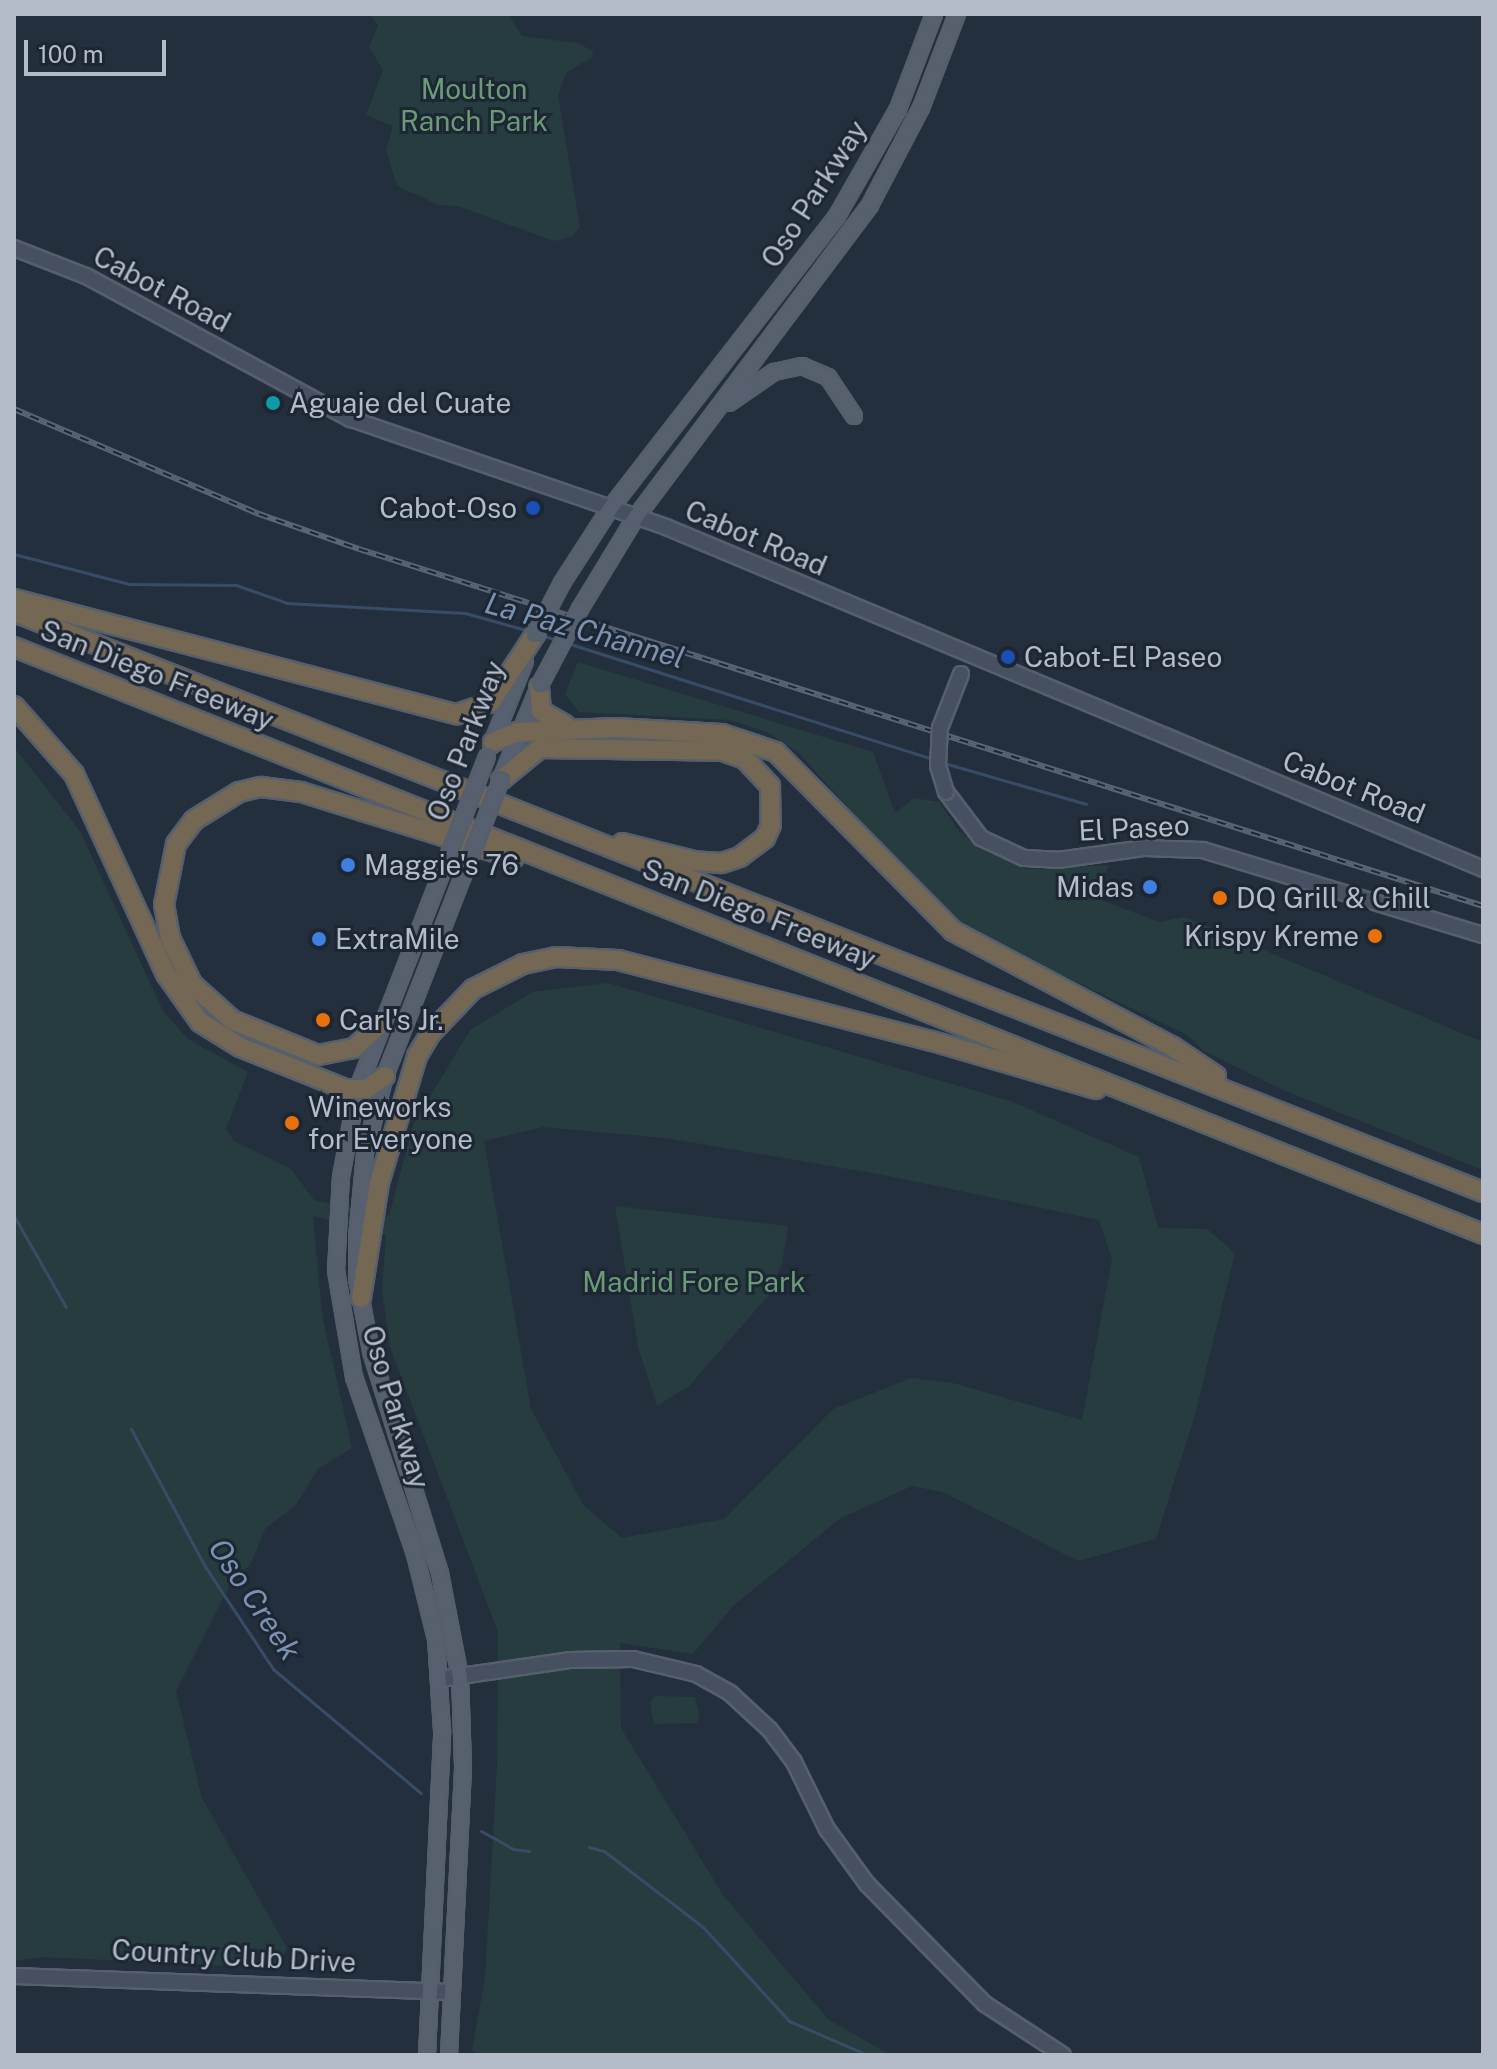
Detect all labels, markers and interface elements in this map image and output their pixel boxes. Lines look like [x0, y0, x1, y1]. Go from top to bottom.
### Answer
scale bar [28, 24, 170, 74]
text: 100 m [38, 40, 104, 68]
park label: Moulton Ranch Park [400, 72, 548, 138]
street label: Oso Parkway [754, 114, 874, 274]
street label: Cabot Road [88, 239, 236, 339]
place label: Aguaje del Cuate [289, 386, 512, 420]
marker: Aguaje del Cuate [264, 394, 282, 412]
place label: Cabot-Oso [379, 491, 517, 525]
street label: Cabot Road [680, 493, 832, 583]
marker: Cabot-Oso [524, 499, 542, 517]
water label: La Paz Channel [481, 584, 689, 676]
street label: San Diego Freeway [35, 613, 279, 737]
place label: Cabot-El Paseo [1024, 640, 1222, 674]
marker: Cabot-El Paseo [999, 648, 1017, 666]
street label: Oso Parkway [420, 656, 512, 826]
street label: Cabot Road [1278, 743, 1430, 831]
street label: El Paseo [1078, 808, 1190, 848]
place label: Maggie's 76 [364, 848, 519, 882]
street label: San Diego Freeway [637, 852, 881, 976]
marker: Maggie's 76 [339, 856, 357, 874]
place label: Midas [1056, 870, 1134, 904]
marker: Midas [1141, 878, 1159, 896]
place label: DQ Grill & Chill [1236, 881, 1431, 915]
marker: DQ Grill & Chill [1211, 889, 1229, 907]
place label: Krispy Kreme [1184, 919, 1359, 953]
place label: ExtraMile [335, 922, 460, 956]
marker: Krispy Kreme [1366, 927, 1384, 945]
marker: ExtraMile [310, 930, 328, 948]
place label: Carl's Jr. [339, 1003, 444, 1037]
marker: Carl's Jr. [314, 1011, 332, 1029]
place label: Wineworks for Everyone [308, 1090, 473, 1156]
marker: Wineworks for Everyone [283, 1114, 301, 1132]
park label: Madrid Fore Park [582, 1265, 806, 1299]
street label: Oso Parkway [355, 1321, 437, 1493]
water label: Oso Creek [201, 1531, 309, 1667]
street label: Country Club Drive [111, 1933, 357, 1979]

